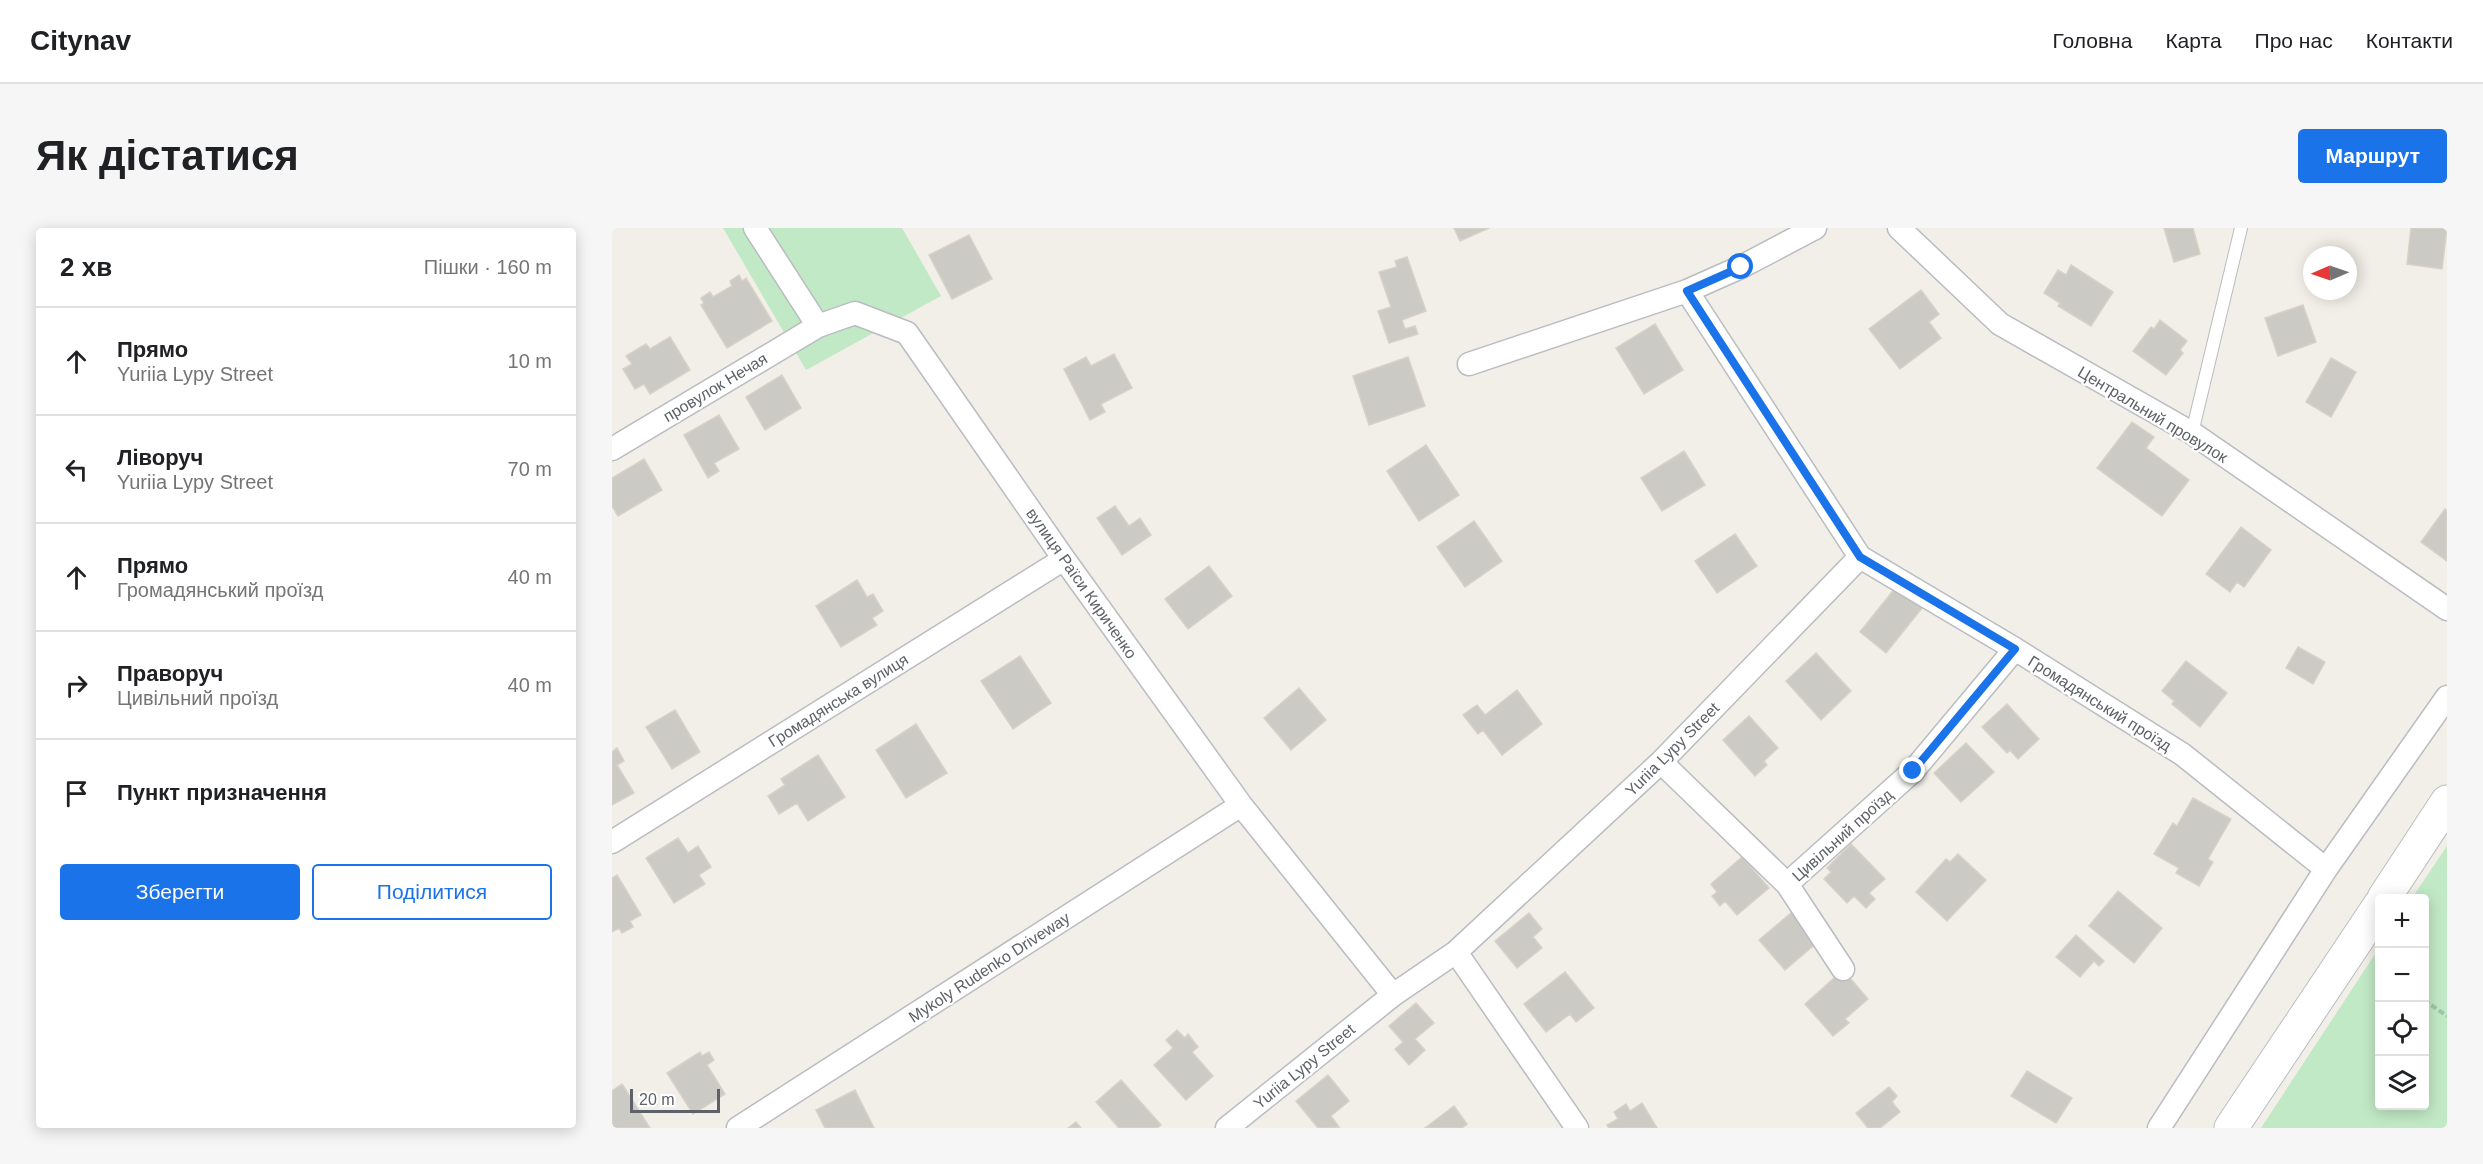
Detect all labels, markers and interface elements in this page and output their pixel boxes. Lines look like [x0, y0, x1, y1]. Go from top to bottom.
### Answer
text: Citynav [30, 25, 131, 56]
text: Головна [2053, 29, 2132, 52]
text: Карта [2165, 29, 2222, 52]
text: Про нас [2255, 29, 2333, 52]
text: Контакти [2366, 29, 2453, 52]
button: Маршрут [2298, 129, 2447, 183]
text: Як дістатися [36, 132, 299, 179]
north arrow [2303, 246, 2357, 300]
text: 2 хв [60, 252, 112, 282]
route start [1727, 253, 1753, 279]
text: Пішки · 160 m [424, 256, 552, 278]
text: Прямо [117, 337, 188, 362]
icon: ahead [60, 345, 93, 378]
text: 10 m [508, 350, 552, 372]
street label: провулок Нечая [660, 350, 770, 425]
text: Yuriia Lypy Street [117, 363, 273, 385]
street label: Центральний провулок [2075, 363, 2231, 466]
text: Ліворуч [117, 445, 203, 470]
icon: left [60, 453, 93, 486]
text: 70 m [508, 458, 552, 480]
text: Yuriia Lypy Street [117, 471, 273, 493]
street label: вулиця Раїси Кириченко [1023, 505, 1140, 662]
text: Прямо [117, 553, 188, 578]
icon: ahead [60, 561, 93, 594]
text: 40 m [508, 566, 552, 588]
text: Громадянський проїзд [117, 579, 323, 601]
street label: Громадянська вулиця [765, 650, 911, 750]
street label: Громадянський проїзд [2025, 652, 2175, 755]
text: Праворуч [117, 661, 223, 686]
icon: right [60, 669, 93, 702]
text: 40 m [508, 674, 552, 696]
text: Цивільний проїзд [117, 687, 278, 709]
street label: Yuriia Lypy Street [1622, 699, 1723, 799]
route end [1899, 757, 1925, 783]
icon: arrive [60, 777, 93, 810]
text: Пункт призначення [117, 780, 327, 805]
street label: Цивільний проїзд [1789, 785, 1896, 885]
button: Зберегти [60, 864, 300, 920]
button: Поділитися [312, 864, 552, 920]
map controls [2375, 894, 2429, 1110]
button: + [2375, 894, 2429, 948]
street label: Mykoly Rudenko Driveway [906, 909, 1073, 1026]
button: − [2375, 948, 2429, 1002]
button: locate [2375, 1002, 2429, 1056]
street label: Yuriia Lypy Street [1250, 1020, 1359, 1112]
button: layers [2375, 1056, 2429, 1110]
scale bar [630, 1086, 720, 1114]
text: 20 m [639, 1091, 675, 1108]

